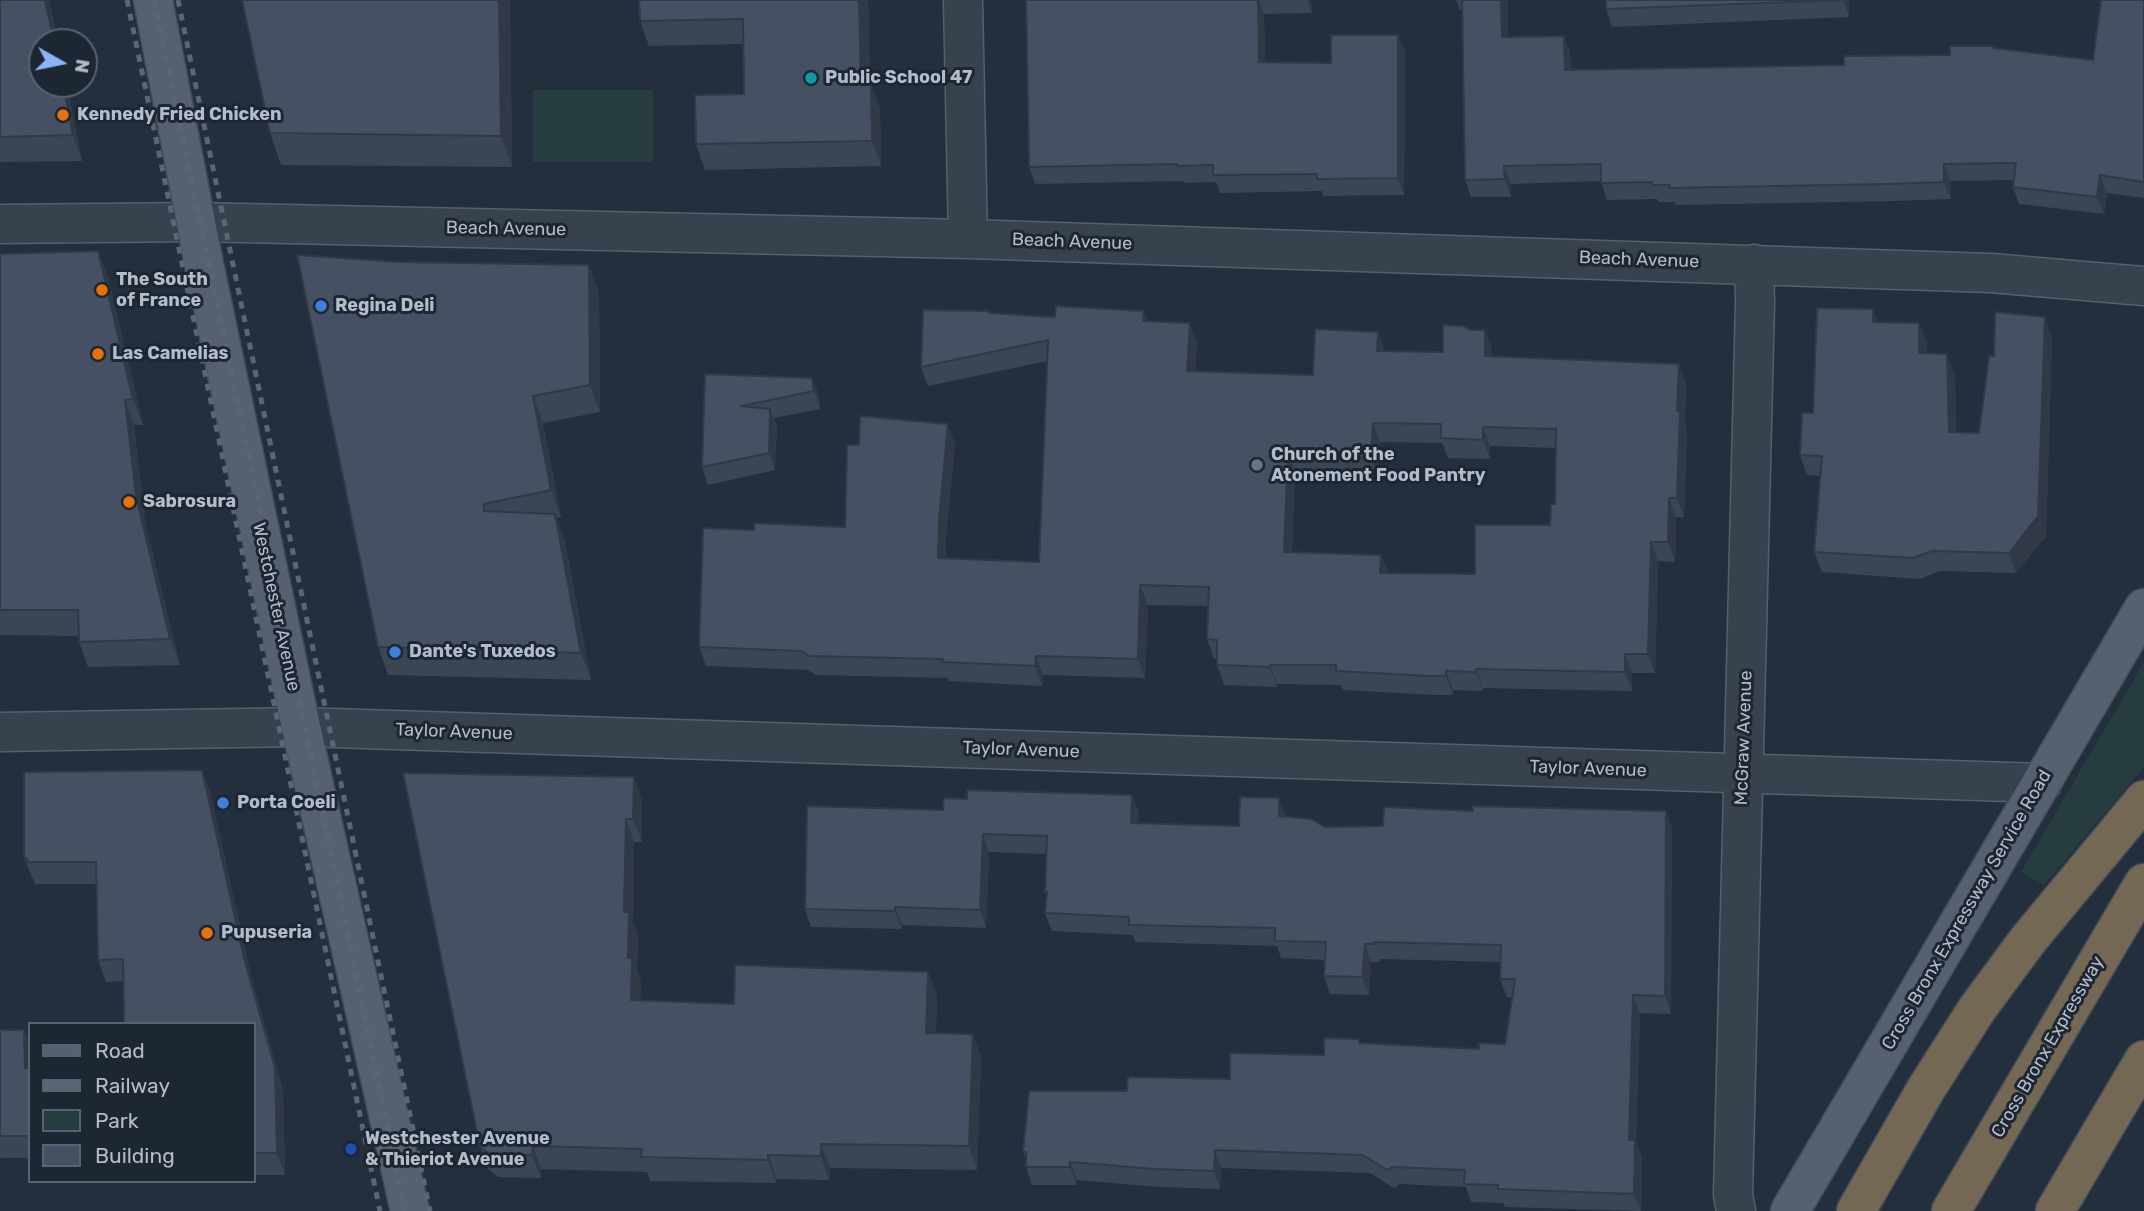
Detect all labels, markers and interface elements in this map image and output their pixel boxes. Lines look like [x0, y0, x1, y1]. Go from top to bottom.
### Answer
north arrow [28, 28, 98, 98]
text: N [70, 57, 95, 75]
place label: Public School 47 [825, 67, 972, 89]
marker: Public School 47 [803, 70, 819, 86]
place label: Kennedy Fried Chicken [77, 104, 282, 126]
marker: Kennedy Fried Chicken [55, 107, 71, 123]
street label: Beach Avenue [446, 217, 566, 241]
street label: Beach Avenue [1011, 229, 1133, 255]
street label: Beach Avenue [1578, 247, 1700, 273]
place label: The South of France [116, 269, 208, 312]
marker: The South of France [94, 282, 110, 298]
place label: Regina Deli [335, 295, 434, 317]
marker: Regina Deli [313, 298, 329, 314]
place label: Las Camelias [112, 343, 228, 365]
marker: Las Camelias [90, 346, 106, 362]
place label: Church of the Atonement Food Pantry [1271, 444, 1485, 486]
marker: Church of the Atonement Food Pantry [1249, 457, 1265, 473]
place label: Sabrosura [143, 491, 236, 513]
marker: Sabrosura [121, 494, 137, 510]
street label: Westchester Avenue [248, 521, 304, 693]
place label: Dante's Tuxedos [409, 641, 556, 663]
marker: Dante's Tuxedos [387, 644, 403, 660]
street label: McGraw Avenue [1731, 670, 1757, 806]
street label: Taylor Avenue [395, 719, 513, 745]
street label: Taylor Avenue [962, 737, 1080, 763]
street label: Taylor Avenue [1529, 756, 1647, 782]
street label: Cross Bronx Expressway Service Road [1878, 766, 2056, 1054]
place label: Porta Coeli [237, 792, 336, 814]
marker: Porta Coeli [215, 795, 231, 811]
place label: Pupuseria [221, 922, 312, 944]
marker: Pupuseria [199, 925, 215, 941]
street label: Cross Bronx Expressway [1987, 952, 2109, 1142]
legend [28, 1022, 256, 1183]
text: Road [95, 1038, 145, 1063]
text: Railway [95, 1073, 170, 1098]
text: Park [95, 1108, 139, 1133]
place label: Westchester Avenue & Thieriot Avenue [365, 1128, 550, 1170]
marker: Westchester Avenue & Thieriot Avenue [343, 1141, 359, 1157]
text: Building [95, 1143, 175, 1168]

